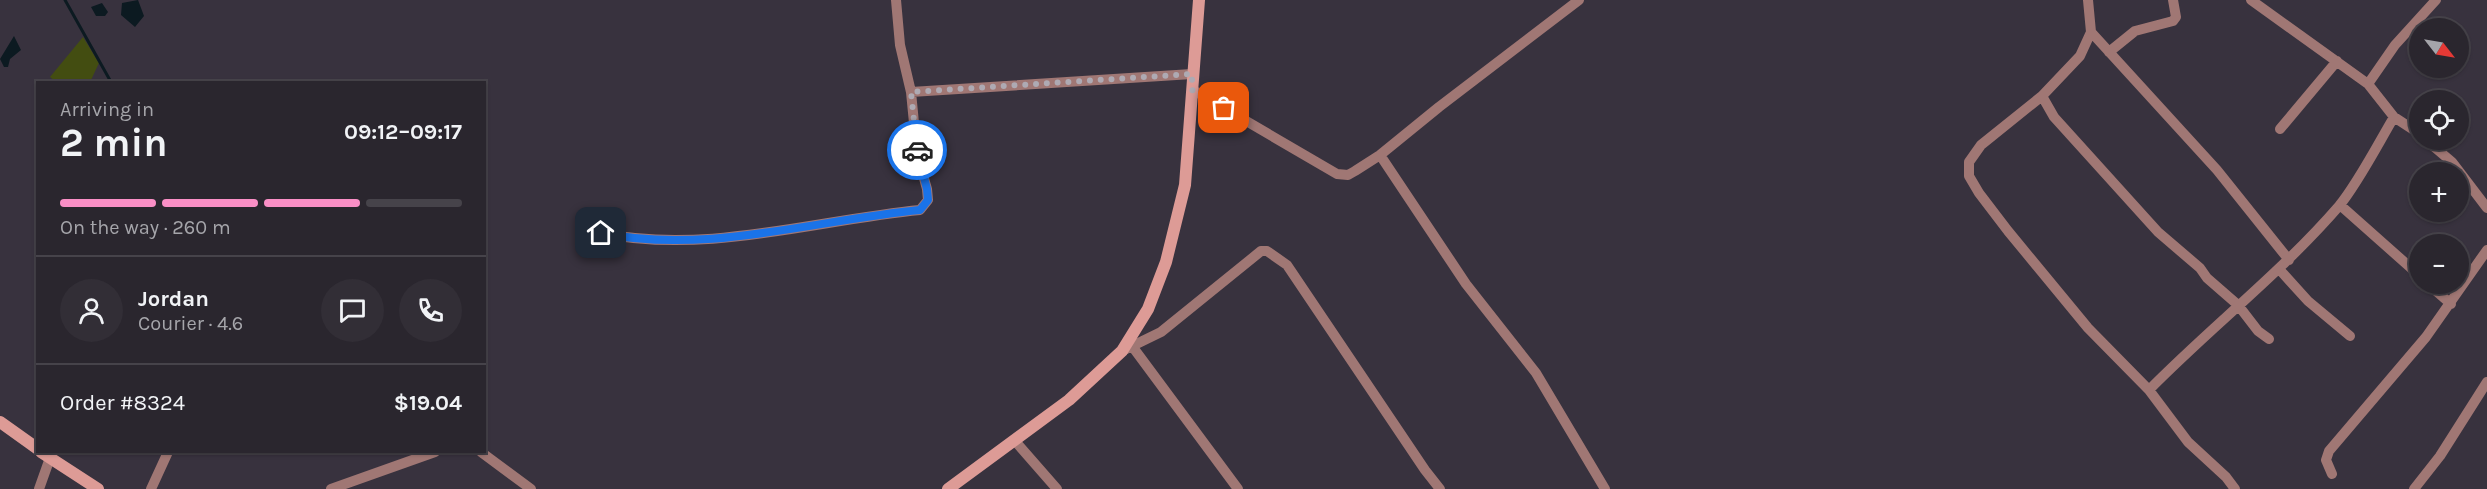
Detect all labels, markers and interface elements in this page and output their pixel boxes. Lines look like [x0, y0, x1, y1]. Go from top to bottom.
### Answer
north arrow [2409, 18, 2469, 78]
map controls [2409, 18, 2469, 294]
pin [1198, 82, 1249, 133]
button: locate [2409, 90, 2469, 150]
icon: bag [1207, 91, 1240, 124]
text: Arriving in [60, 98, 154, 121]
text: 09:12–09:17 [344, 119, 462, 145]
text: 2 min [60, 120, 168, 166]
courier [887, 120, 947, 180]
icon: car [901, 134, 934, 167]
button: + [2409, 162, 2469, 222]
pin [575, 207, 626, 258]
text: On the way · 260 m [60, 216, 231, 239]
icon: home [584, 216, 617, 249]
button: − [2409, 234, 2469, 294]
button: person [60, 279, 123, 342]
button: chat [321, 279, 384, 342]
button: phone [399, 279, 462, 342]
text: Jordan [138, 286, 209, 312]
text: Courier · 4.6 [138, 312, 243, 335]
text: Order #8324 [60, 390, 185, 416]
text: $19.04 [394, 390, 462, 416]

